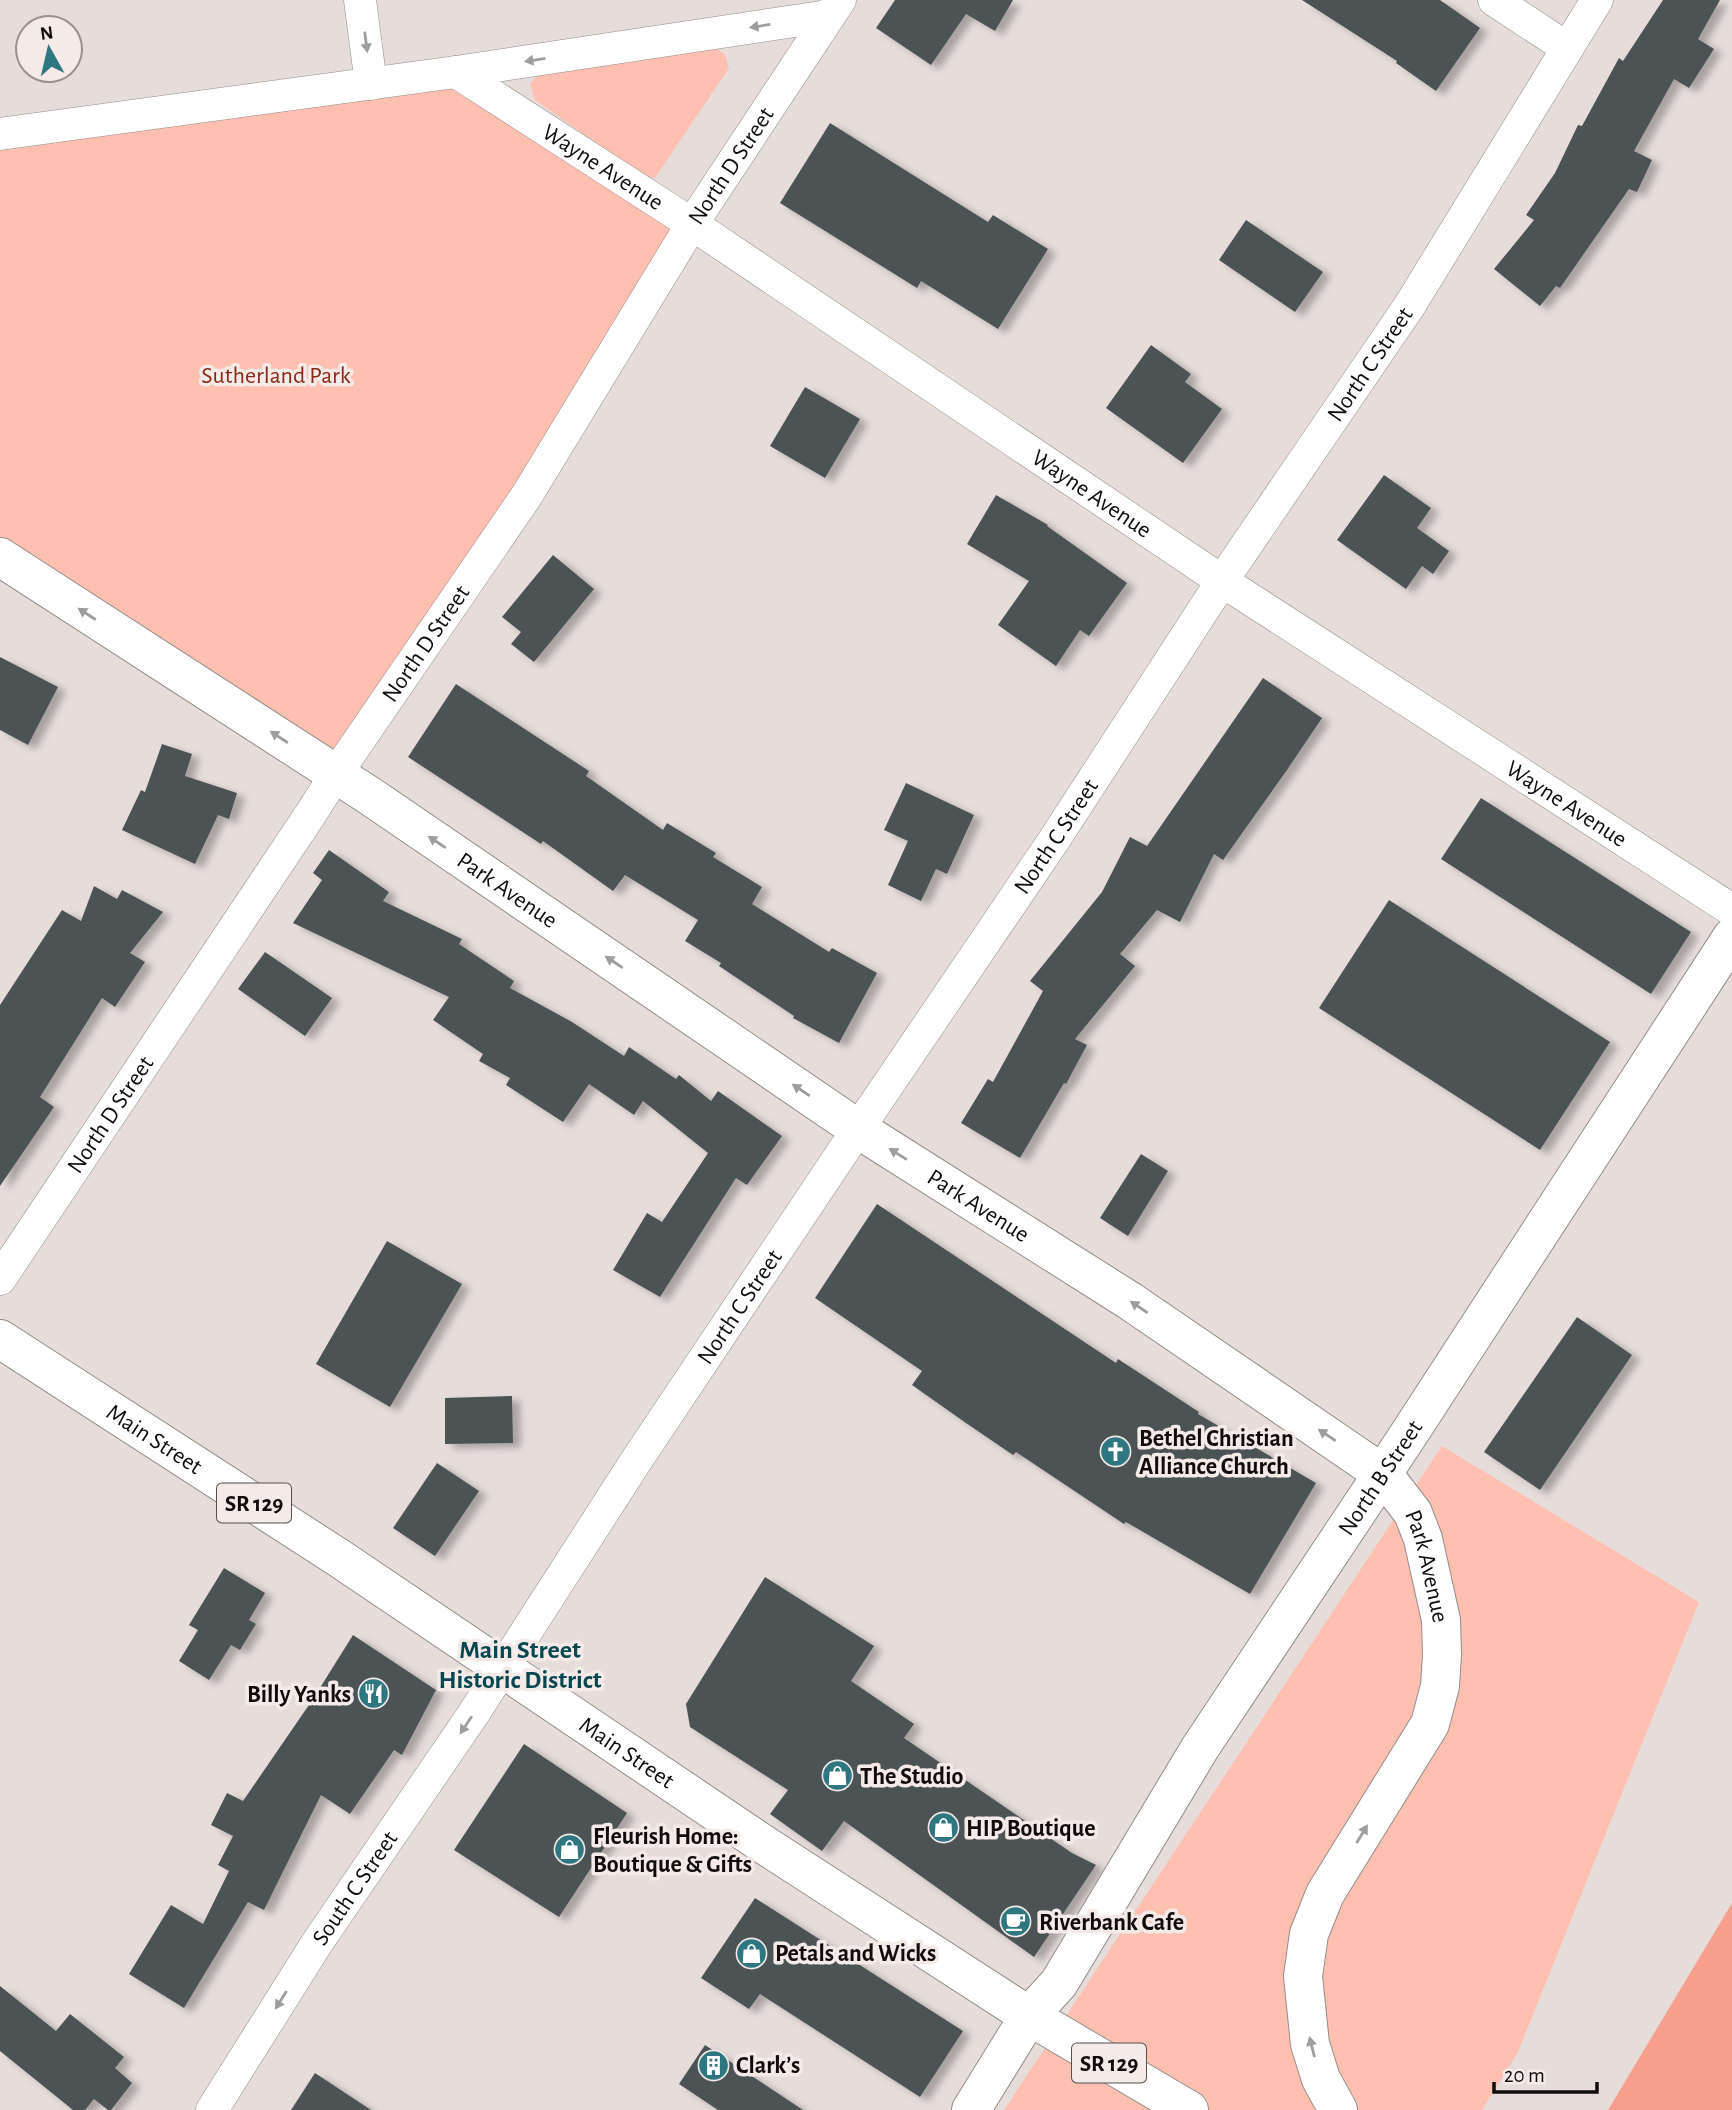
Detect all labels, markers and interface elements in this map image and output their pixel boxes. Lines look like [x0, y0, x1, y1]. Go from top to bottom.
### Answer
north arrow [14, 14, 84, 84]
one-way arrow [749, 21, 771, 32]
text: N [39, 23, 55, 44]
one-way arrow [360, 31, 371, 53]
one-way arrow [524, 55, 546, 66]
street label: North D Street [684, 103, 779, 229]
street label: Wayne Avenue [538, 120, 667, 215]
street label: North C Street [1323, 303, 1418, 426]
park label: Sutherland Park [201, 364, 351, 388]
street label: Wayne Avenue [1027, 446, 1156, 543]
street label: North D Street [378, 581, 475, 706]
one-way arrow [78, 607, 97, 620]
one-way arrow [269, 730, 288, 743]
street label: Wayne Avenue [1501, 757, 1631, 852]
street label: North C Street [1010, 775, 1103, 899]
one-way arrow [428, 835, 446, 849]
street label: Park Avenue [453, 848, 561, 933]
one-way arrow [604, 956, 623, 969]
street label: North D Street [63, 1052, 159, 1178]
one-way arrow [792, 1084, 811, 1097]
one-way arrow [889, 1147, 907, 1161]
street label: Park Avenue [923, 1165, 1033, 1247]
street label: North C Street [693, 1245, 787, 1369]
one-way arrow [1129, 1301, 1148, 1314]
street label: Main Street [102, 1400, 206, 1479]
street label: North B Street [1334, 1416, 1428, 1540]
place label: Bethel Christian Alliance Church [1139, 1427, 1294, 1479]
one-way arrow [1317, 1429, 1336, 1442]
church icon: Bethel Christian Alliance Church [1099, 1435, 1133, 1469]
road number: SR 129 [217, 1484, 291, 1522]
street label: Park Avenue [1400, 1507, 1452, 1625]
district label: Main Street Historic District [438, 1637, 602, 1693]
restaurant icon: Billy Yanks [357, 1677, 391, 1711]
place label: Billy Yanks [247, 1683, 351, 1707]
street label: Main Street [575, 1713, 678, 1794]
one-way arrow [459, 1715, 472, 1735]
shop icon: The Studio [820, 1759, 854, 1793]
place label: The Studio [860, 1765, 963, 1789]
shop icon: HIP Boutique [926, 1811, 960, 1845]
place label: HIP Boutique [966, 1817, 1096, 1841]
place label: Fleurish Home: Boutique & Gifts [593, 1825, 752, 1877]
one-way arrow [1355, 1825, 1368, 1844]
street label: South C Street [308, 1827, 403, 1950]
shop icon: Fleurish Home: Boutique & Gifts [553, 1833, 587, 1867]
cafe icon: Riverbank Cafe [999, 1905, 1033, 1939]
place label: Riverbank Cafe [1039, 1911, 1184, 1935]
shop icon: Petals and Wicks [735, 1936, 769, 1970]
place label: Petals and Wicks [775, 1942, 936, 1966]
one-way arrow [274, 1991, 287, 2010]
one-way arrow [1306, 2036, 1317, 2058]
road number: SR 129 [1072, 2044, 1146, 2082]
building icon: Clark’s [696, 2048, 730, 2082]
scale bar [1494, 2050, 1597, 2094]
place label: Clark’s [736, 2054, 800, 2078]
text: 20 m [1504, 2065, 1545, 2086]

